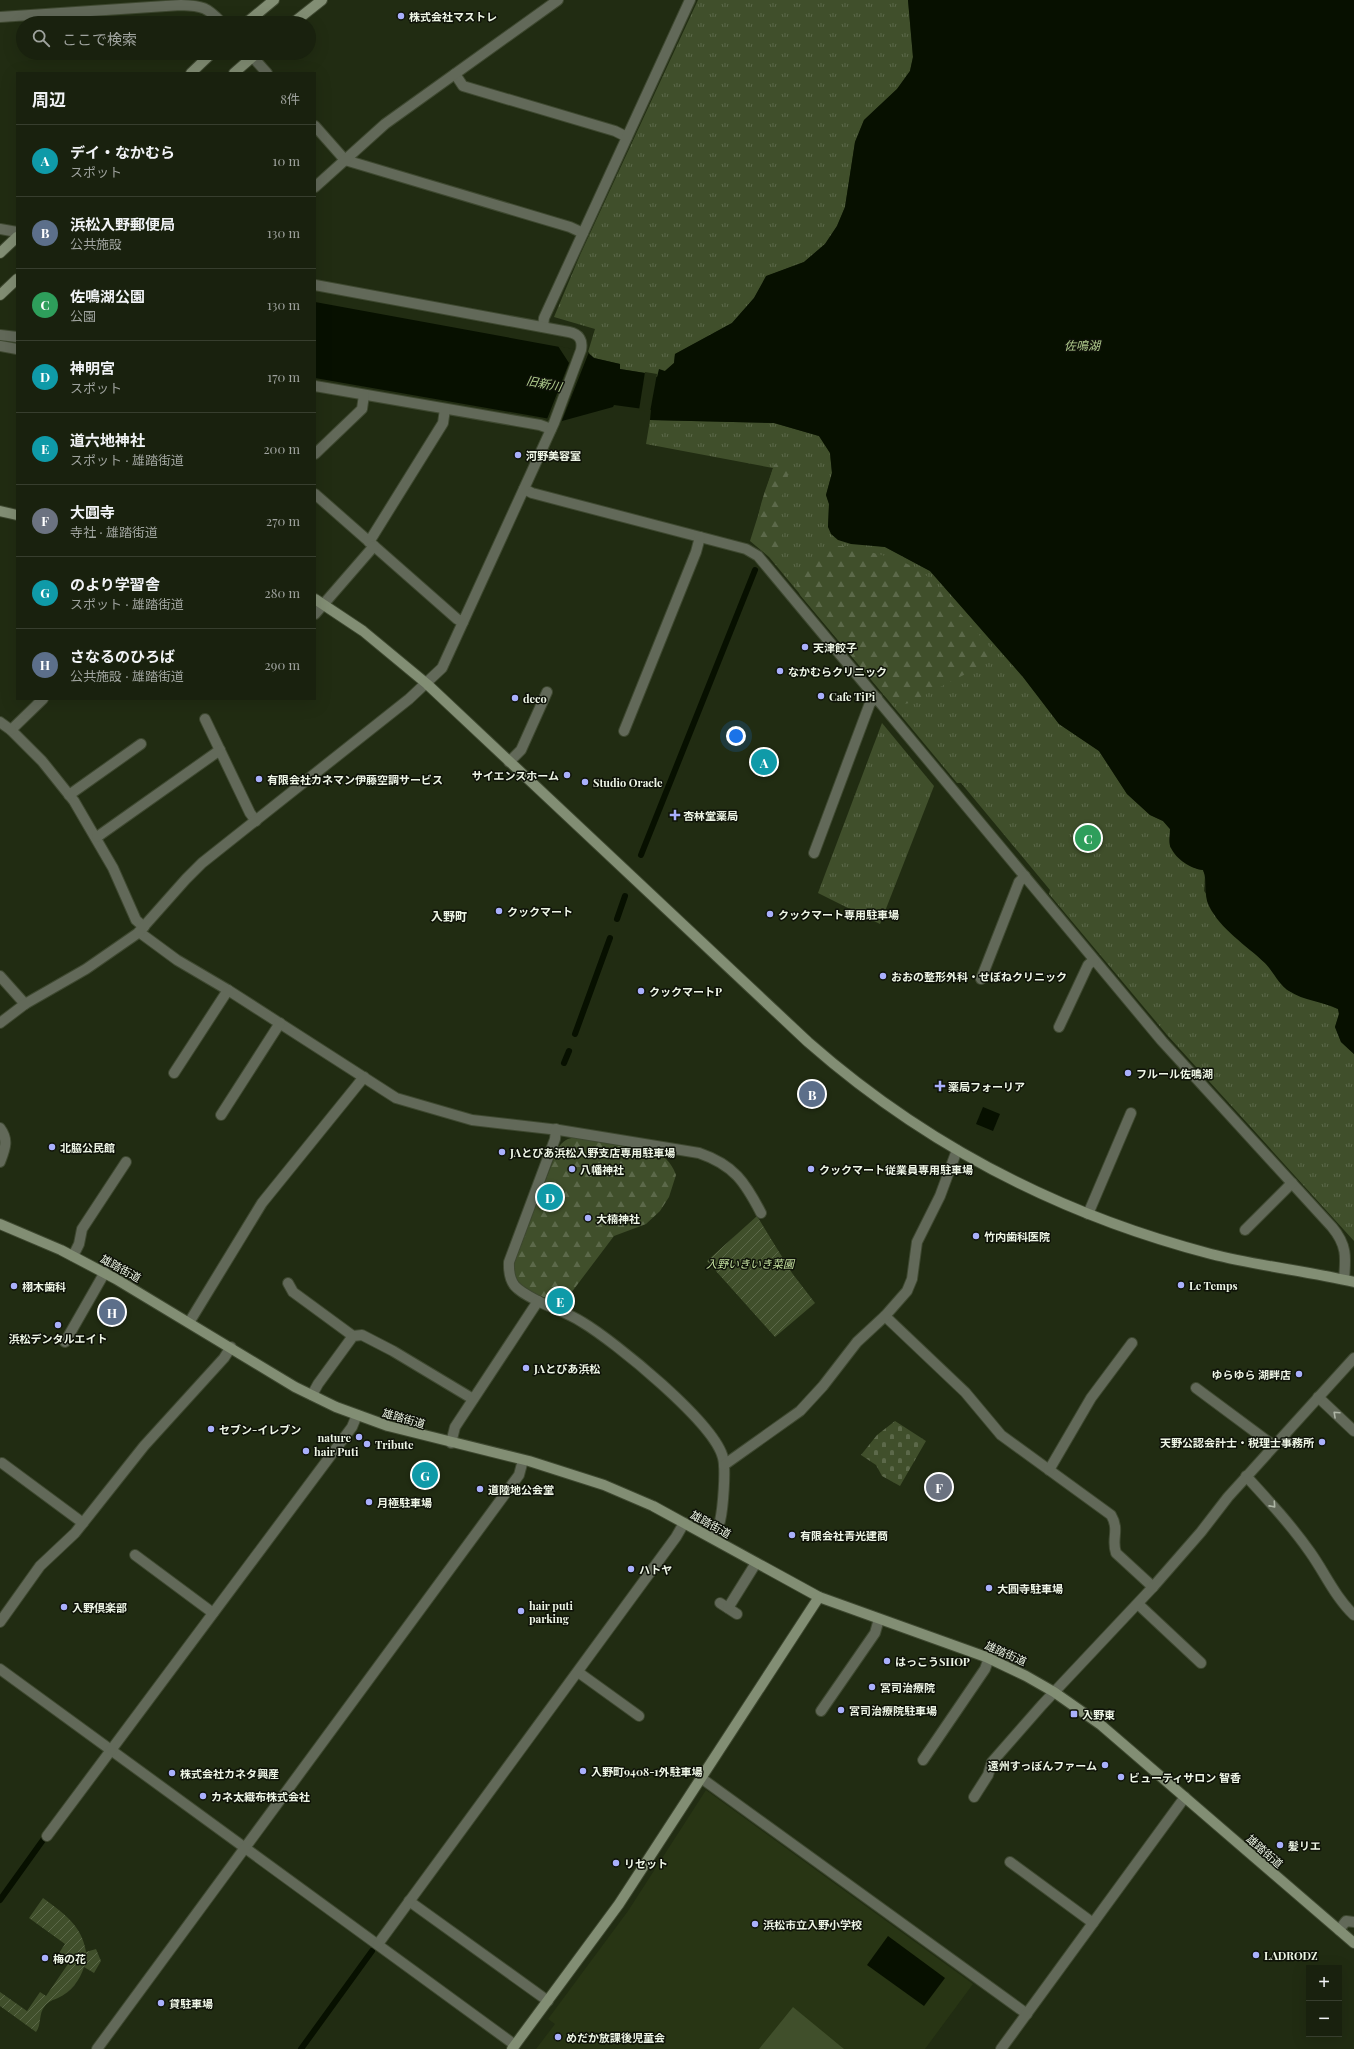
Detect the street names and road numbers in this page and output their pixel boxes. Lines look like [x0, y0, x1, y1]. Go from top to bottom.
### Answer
street label: 雄踏街道 [98, 1251, 144, 1285]
street label: 雄踏街道 [381, 1405, 427, 1431]
street label: 雄踏街道 [688, 1507, 734, 1541]
street label: 雄踏街道 [983, 1637, 1029, 1669]
street label: 雄踏街道 [1243, 1831, 1287, 1871]

